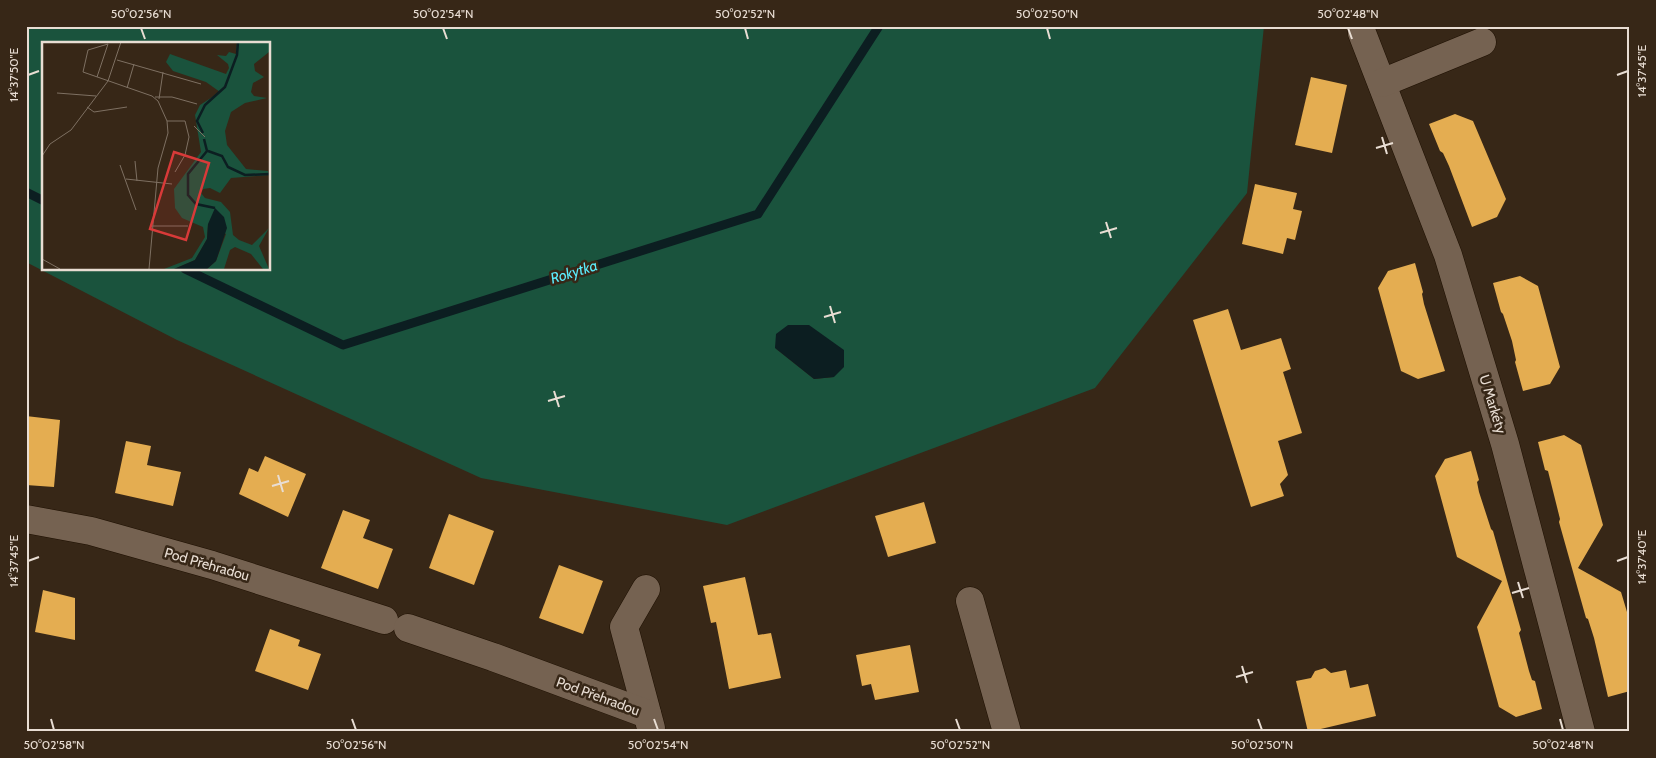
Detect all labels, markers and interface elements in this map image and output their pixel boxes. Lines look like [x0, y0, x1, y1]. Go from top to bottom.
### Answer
text: 50°02'56"N [111, 6, 171, 21]
text: 50°02'54"N [413, 6, 473, 21]
text: 50°02'52"N [715, 6, 775, 21]
text: 50°02'50"N [1016, 6, 1078, 21]
text: 50°02'48"N [1317, 6, 1379, 21]
inset map [42, 42, 270, 270]
text: 14°37'45"E [1634, 44, 1649, 97]
text: 14°37'50"E [6, 48, 21, 102]
water label: Rokytka [548, 256, 600, 288]
street label: U Markéty [1476, 372, 1510, 436]
text: 14°37'40"E [1634, 529, 1649, 584]
text: 14°37'45"E [6, 534, 21, 587]
street label: Pod Přehradou [162, 543, 252, 585]
street label: Pod Přehradou [554, 673, 642, 719]
text: 50°02'58"N [23, 737, 85, 752]
text: 50°02'56"N [326, 737, 386, 752]
text: 50°02'54"N [628, 737, 688, 752]
text: 50°02'52"N [930, 737, 990, 752]
text: 50°02'50"N [1231, 737, 1293, 752]
text: 50°02'48"N [1532, 737, 1594, 752]

